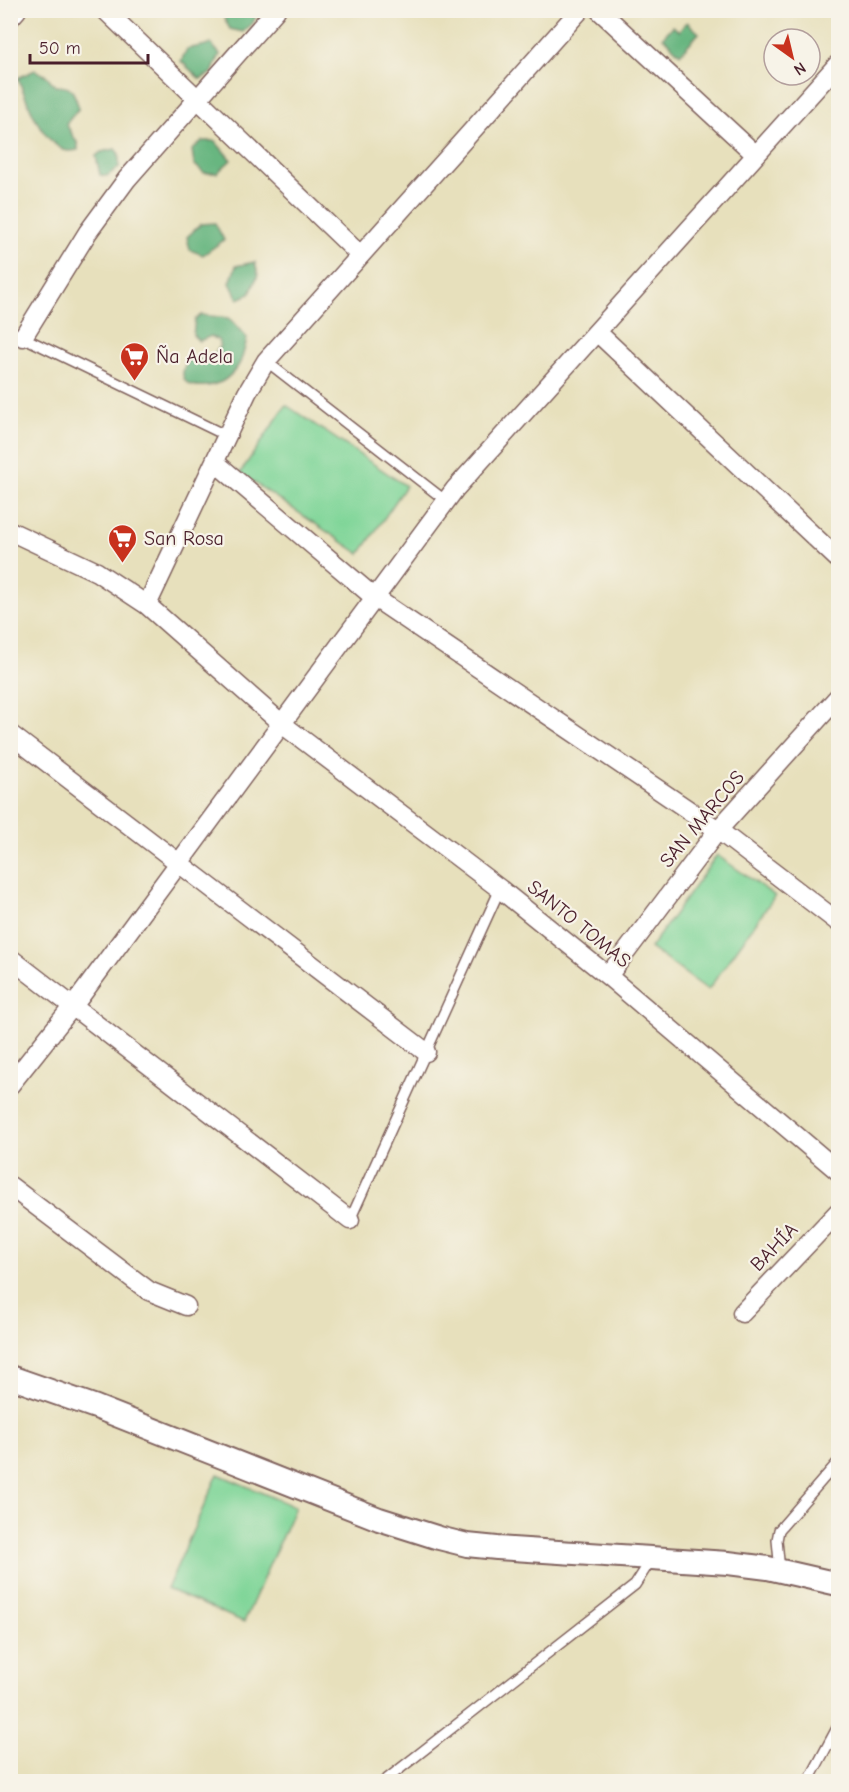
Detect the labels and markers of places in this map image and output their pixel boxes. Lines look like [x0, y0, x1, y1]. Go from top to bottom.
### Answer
supermarket icon: Ña Adela [119, 340, 151, 382]
place label: Ña Adela [156, 345, 233, 368]
supermarket icon: San Rosa [107, 522, 139, 564]
place label: San Rosa [144, 527, 224, 550]

